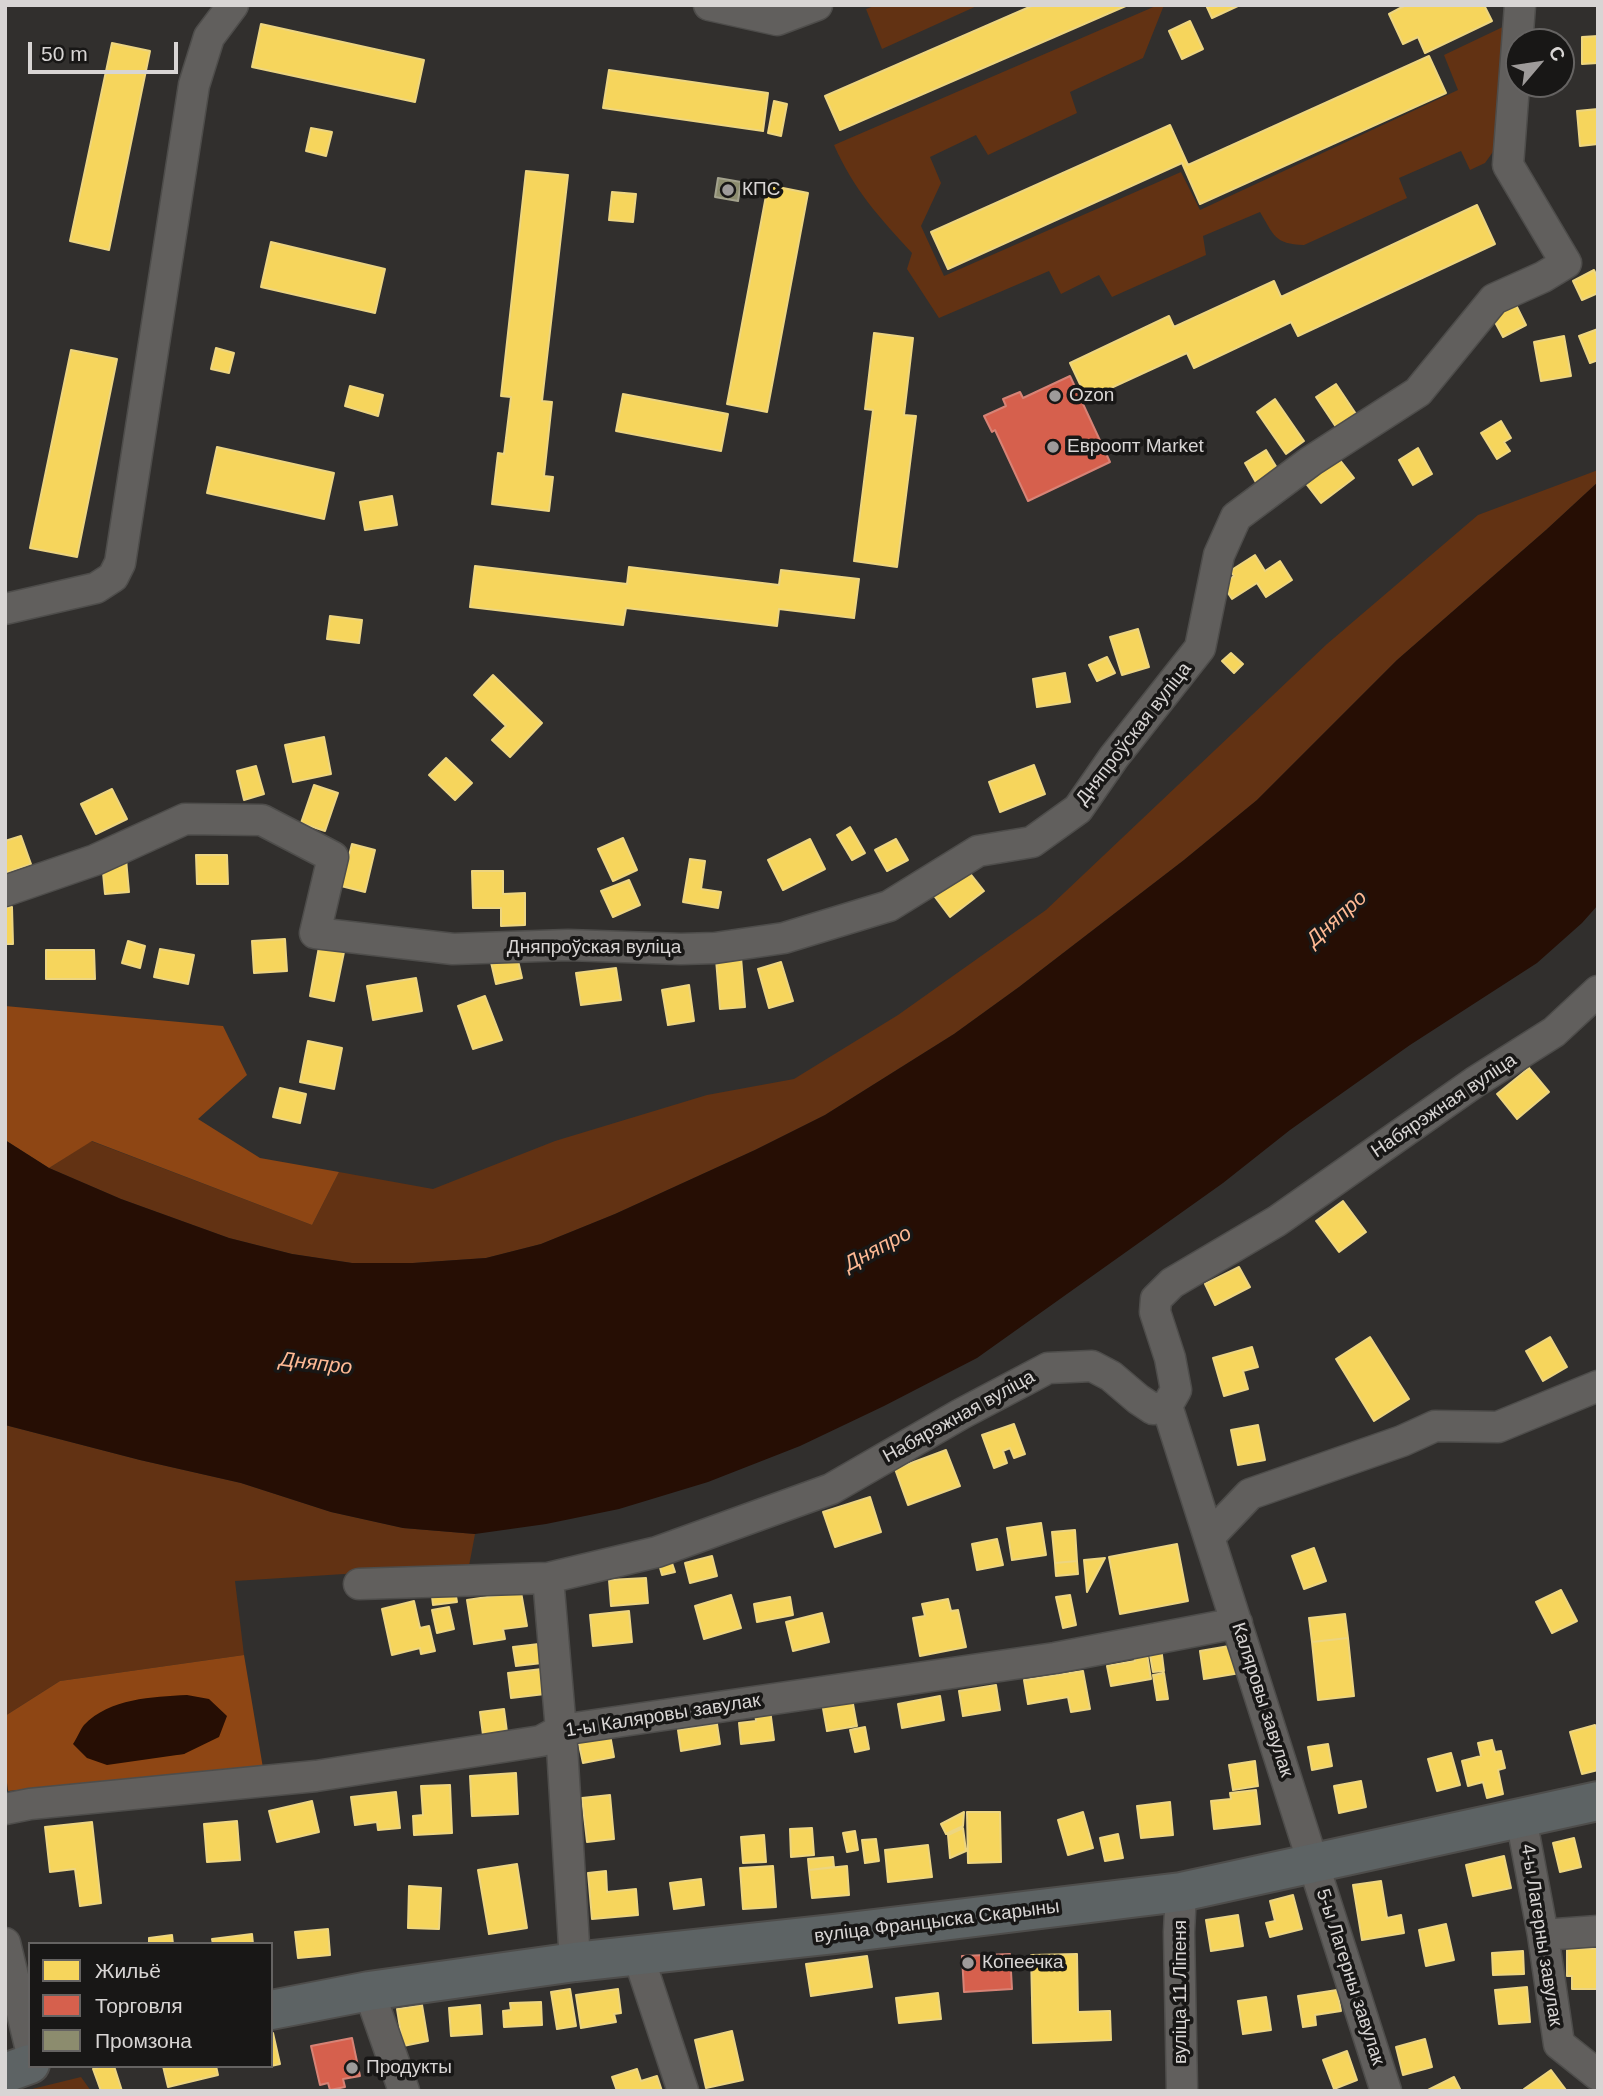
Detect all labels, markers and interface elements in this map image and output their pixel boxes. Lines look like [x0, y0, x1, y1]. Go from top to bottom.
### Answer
scale bar [32, 28, 182, 72]
north arrow [1505, 28, 1575, 98]
text: 50 m [41, 42, 88, 65]
text: С [1545, 42, 1570, 65]
place label: КПС [742, 179, 780, 201]
marker: КПС [720, 182, 736, 198]
place label: Ozon [1069, 385, 1114, 407]
marker: Ozon [1047, 388, 1063, 404]
place label: Евроопт Market [1067, 436, 1204, 458]
marker: Евроопт Market [1045, 439, 1061, 455]
street label: Дняпроўская вуліца [1071, 658, 1197, 810]
water label: Дняпро [1302, 885, 1372, 953]
street label: Дняпроўская вуліца [507, 937, 681, 959]
street label: Набярэжная вуліца [1367, 1049, 1521, 1163]
water label: Дняпро [840, 1221, 916, 1277]
water label: Дняпро [278, 1347, 354, 1381]
street label: Набярэжная вуліца [879, 1366, 1039, 1468]
street label: Каляровы завулак [1226, 1620, 1298, 1780]
street label: 1-ы Каляровы завулак [564, 1689, 762, 1743]
street label: 4-ы Лагерны завулак [1515, 1842, 1567, 2028]
street label: 5-ы Лагерны завулак [1311, 1886, 1389, 2068]
street label: вуліца Францыска Скарыны [813, 1896, 1061, 1948]
street label: вуліца 11 Ліпеня [1170, 1920, 1192, 2064]
legend [28, 1942, 273, 2068]
place label: Копеечка [982, 1952, 1064, 1974]
marker: Копеечка [960, 1955, 976, 1971]
text: Жильё [95, 1959, 161, 1982]
text: Торговля [95, 1994, 183, 2017]
text: Промзона [95, 2029, 192, 2052]
place label: Продукты [366, 2057, 452, 2079]
marker: Продукты [344, 2060, 360, 2076]

